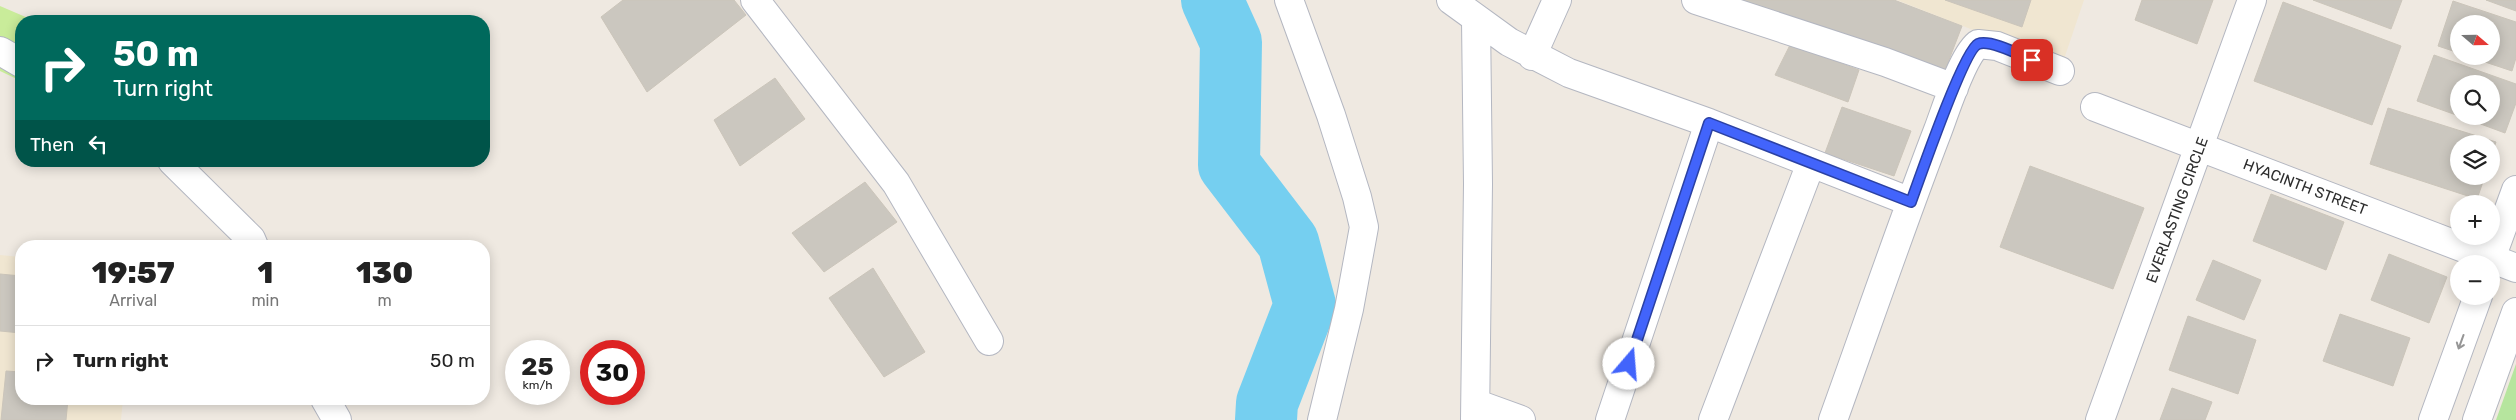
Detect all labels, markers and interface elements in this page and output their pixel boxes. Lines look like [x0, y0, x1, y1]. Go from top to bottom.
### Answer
north arrow [2450, 15, 2500, 65]
map controls [2450, 15, 2500, 305]
text: 50 m [113, 33, 199, 75]
icon: right [30, 35, 95, 100]
pin [2011, 39, 2053, 81]
icon: arrive [2018, 46, 2046, 74]
text: Turn right [113, 75, 213, 102]
button: search [2450, 75, 2500, 125]
icon: left [84, 130, 112, 158]
text: Then [30, 133, 74, 156]
street label: EVERLASTING CIRCLE [2142, 135, 2212, 285]
button: layers [2450, 135, 2500, 185]
street label: HYACINTH STREET [2240, 155, 2370, 219]
button: + [2450, 195, 2500, 245]
text: 19:57 [92, 255, 175, 291]
text: 1 [257, 255, 273, 291]
text: 130 [356, 255, 413, 291]
button: − [2450, 255, 2500, 305]
text: Arrival [109, 291, 157, 310]
text: min [251, 291, 279, 310]
text: m [377, 291, 392, 310]
one-way arrow [2456, 334, 2465, 349]
position arrow [1602, 337, 1654, 389]
speed limit sign: 30 [580, 340, 645, 405]
icon: right [30, 347, 58, 375]
text: Turn right [73, 349, 168, 372]
text: 50 m [430, 349, 475, 372]
text: 25 [521, 352, 554, 381]
text: km/h [523, 378, 552, 392]

